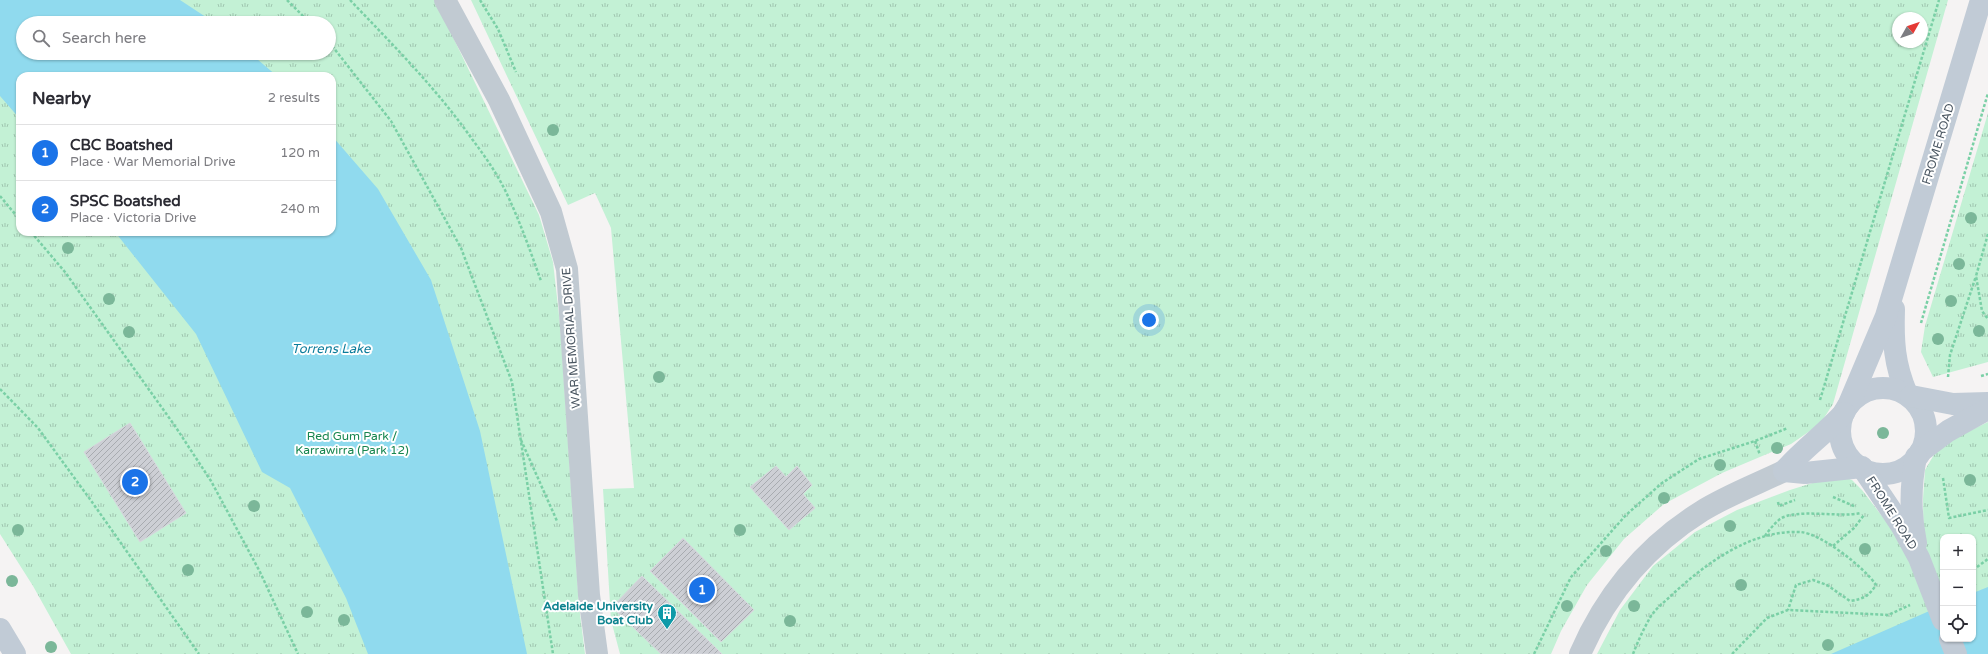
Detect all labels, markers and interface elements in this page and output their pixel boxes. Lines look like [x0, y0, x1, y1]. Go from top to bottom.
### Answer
north arrow [1892, 12, 1928, 48]
search box [16, 16, 336, 60]
icon: search [30, 27, 52, 49]
text: Search here [62, 29, 146, 47]
text: Nearby [32, 88, 91, 109]
text: 2 results [268, 90, 320, 106]
street label: FROME ROAD [1919, 102, 1957, 186]
text: CBC Boatshed [70, 136, 173, 154]
text: 1 [41, 145, 49, 161]
text: 120 m [280, 145, 320, 161]
text: Place · War Memorial Drive [70, 154, 236, 170]
text: SPSC Boatshed [70, 192, 181, 210]
text: 2 [41, 201, 49, 217]
text: 240 m [280, 201, 320, 217]
text: Place · Victoria Drive [70, 210, 196, 226]
street label: WAR MEMORIAL DRIVE [559, 267, 583, 409]
your location [1139, 310, 1159, 330]
water label: Torrens Lake [292, 341, 371, 357]
park label: Red Gum Park / Karrawirra (Park 12) [295, 429, 409, 457]
pin: 2 [122, 467, 148, 497]
street label: FROME ROAD [1864, 474, 1920, 552]
map controls [1940, 534, 1976, 642]
button: + [1940, 534, 1976, 570]
button: − [1940, 570, 1976, 606]
pin: 1 [689, 575, 715, 605]
place label: Adelaide University Boat Club [543, 599, 654, 627]
building icon: Adelaide University Boat Club [656, 602, 678, 630]
button: locate [1940, 606, 1976, 642]

